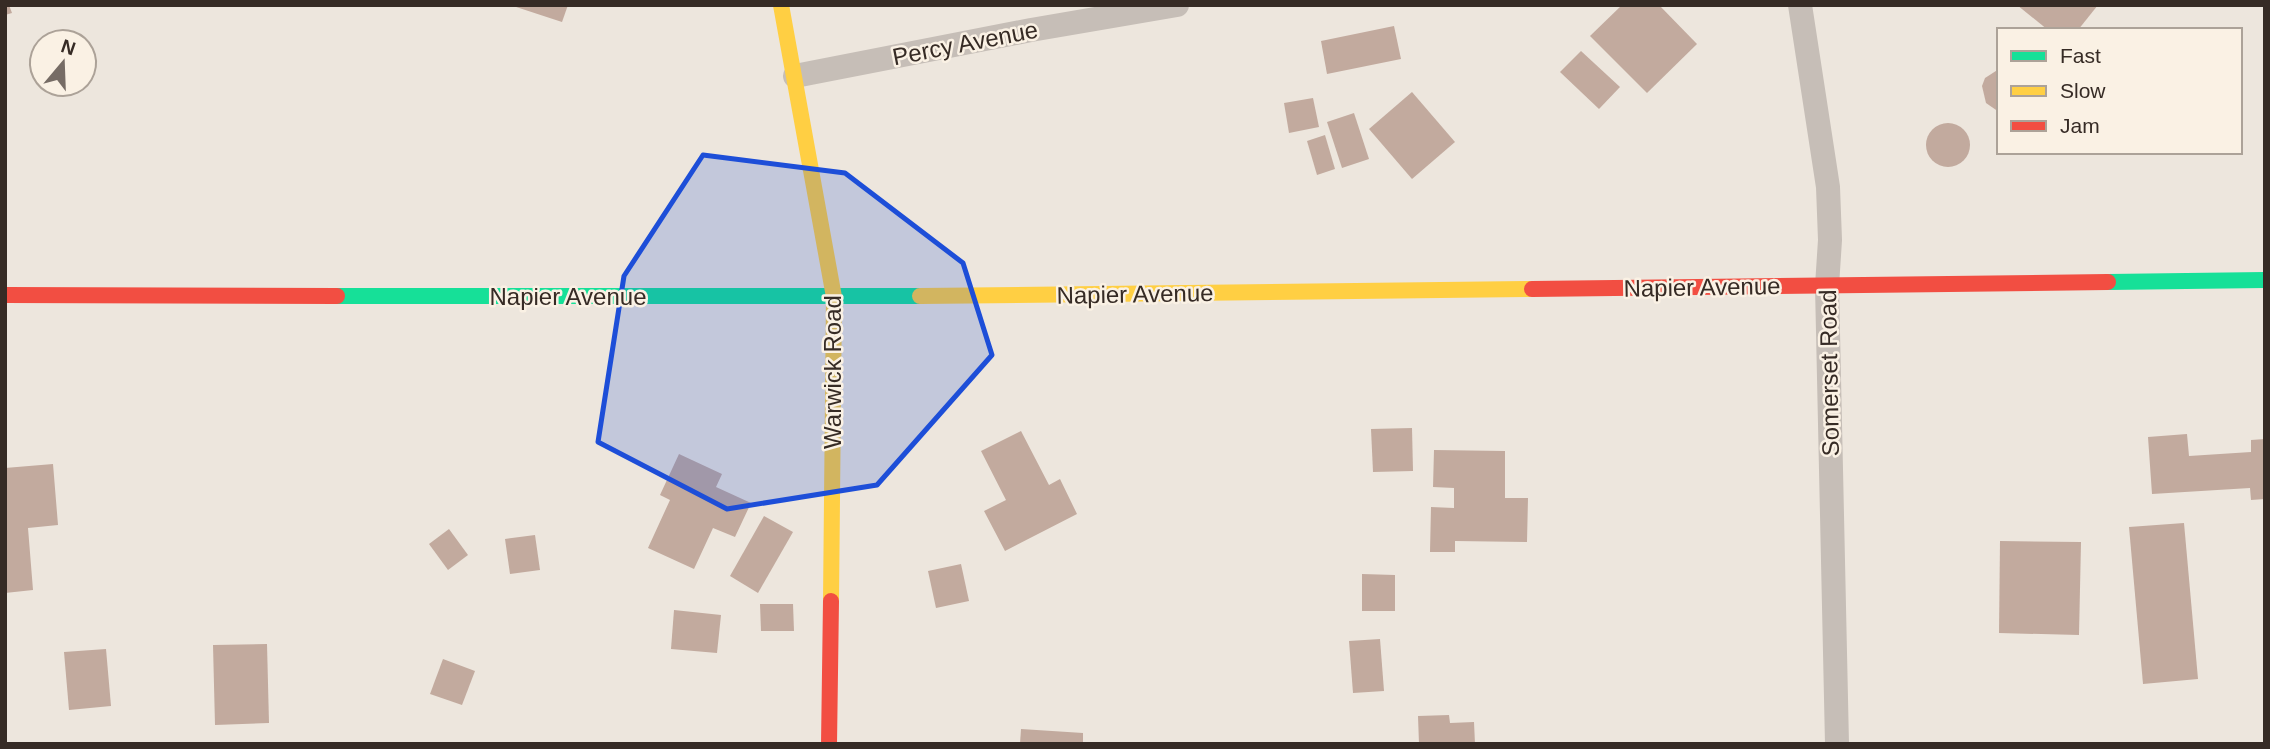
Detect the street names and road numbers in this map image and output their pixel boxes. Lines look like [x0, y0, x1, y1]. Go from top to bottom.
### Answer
street label: Percy Avenue [890, 16, 1040, 70]
street label: Napier Avenue [1623, 272, 1781, 302]
street label: Napier Avenue [1056, 279, 1214, 309]
street label: Napier Avenue [489, 283, 647, 310]
street label: Somerset Road [1814, 289, 1844, 457]
street label: Warwick Road [819, 295, 846, 449]

